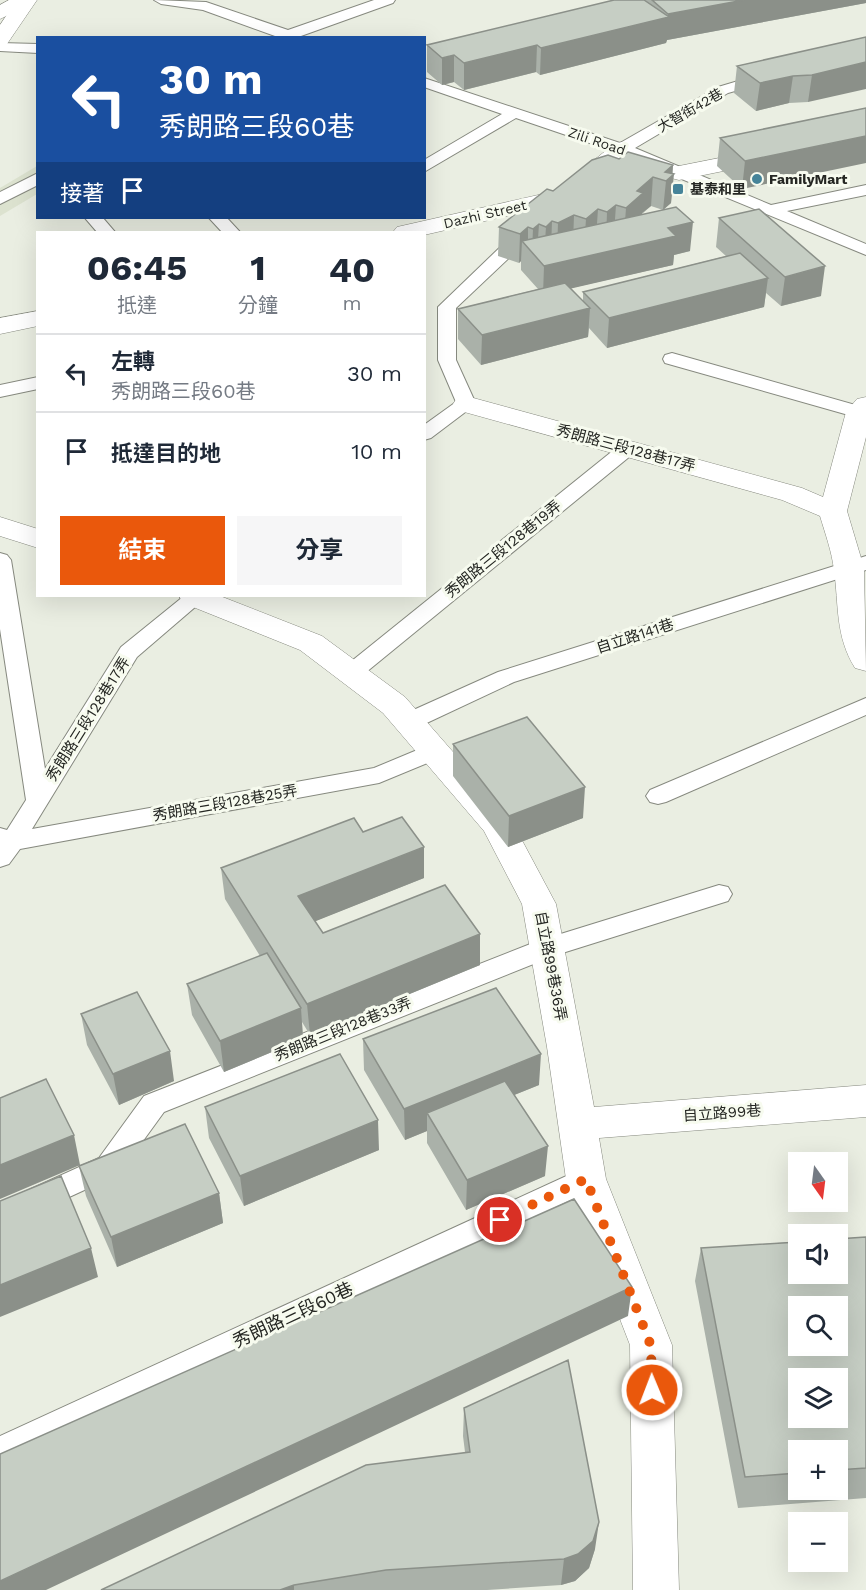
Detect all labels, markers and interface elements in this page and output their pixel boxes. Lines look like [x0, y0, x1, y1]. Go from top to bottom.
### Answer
text: 30 m [159, 55, 263, 104]
icon: left [60, 60, 138, 138]
street label: 大智街42巷 [655, 85, 725, 135]
text: 秀朗路三段60巷 [159, 111, 354, 143]
street label: Zili Road [566, 124, 628, 158]
place label: FamilyMart [769, 171, 847, 187]
marker: FamilyMart [750, 172, 764, 186]
icon: arrive [116, 174, 149, 207]
text: 接著 [60, 181, 104, 206]
place label: 基泰和里 [690, 181, 746, 197]
marker: 基泰和里 [671, 182, 685, 196]
street label: Dazhi Street [442, 197, 528, 231]
text: 06:45 [87, 247, 187, 289]
text: 1 [250, 247, 266, 289]
text: 40 [329, 249, 375, 291]
text: m [342, 291, 362, 315]
text: 抵達 [117, 293, 157, 317]
text: 分鐘 [238, 293, 278, 317]
text: 左轉 [111, 349, 155, 374]
icon: left [60, 357, 93, 390]
text: 30 m [347, 361, 402, 386]
text: 秀朗路三段60巷 [111, 379, 256, 403]
street label: 秀朗路三段128巷17弄 [555, 421, 697, 475]
icon: arrive [60, 435, 93, 468]
text: 10 m [351, 439, 402, 464]
text: 抵達目的地 [111, 441, 221, 466]
street label: 秀朗路三段128巷19弄 [441, 497, 565, 601]
button: 結束 [60, 516, 225, 585]
button: 分享 [237, 516, 402, 585]
street label: 自立路141巷 [594, 615, 676, 657]
street label: 秀朗路三段128巷17弄 [42, 654, 134, 784]
street label: 秀朗路三段128巷25弄 [151, 781, 299, 825]
street label: 自立路99巷36弄 [532, 910, 570, 1022]
street label: 秀朗路三段128巷33弄 [272, 993, 414, 1065]
street label: 自立路99巷 [682, 1101, 762, 1125]
north arrow [788, 1152, 848, 1212]
map controls [788, 1152, 848, 1572]
pin [474, 1194, 525, 1245]
icon: arrive [483, 1203, 516, 1236]
button: sound [788, 1224, 848, 1284]
street label: 秀朗路三段60巷 [229, 1278, 356, 1352]
button: search [788, 1296, 848, 1356]
position arrow [620, 1358, 684, 1422]
button: layers [788, 1368, 848, 1428]
button: + [788, 1440, 848, 1500]
button: − [788, 1512, 848, 1572]

